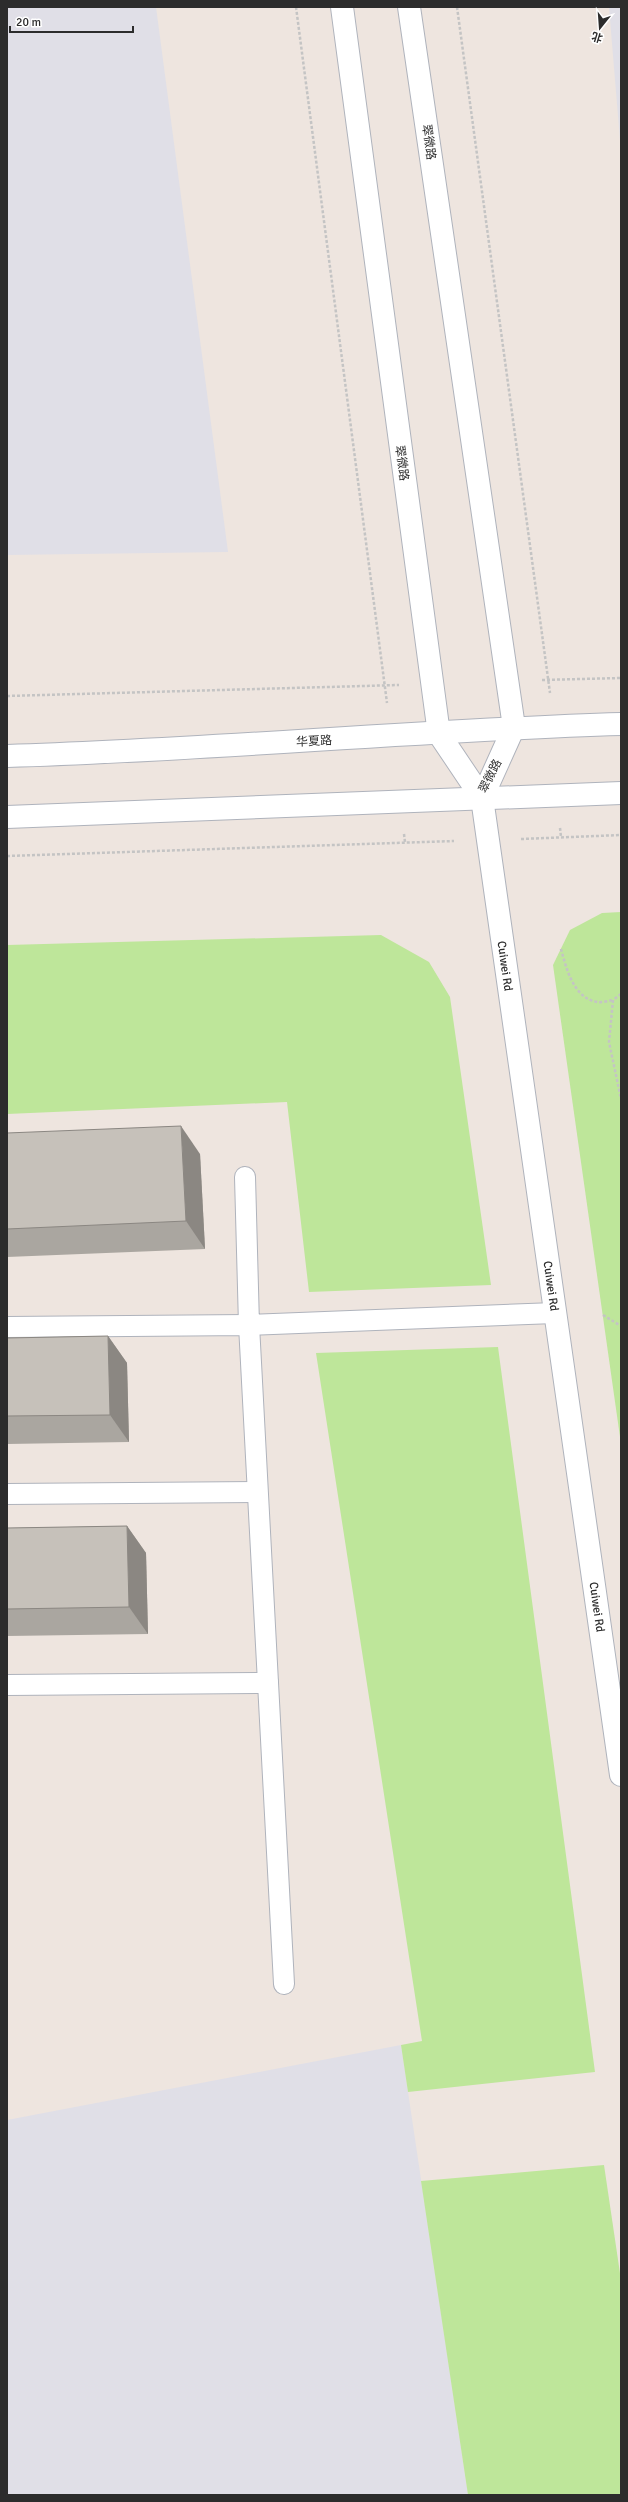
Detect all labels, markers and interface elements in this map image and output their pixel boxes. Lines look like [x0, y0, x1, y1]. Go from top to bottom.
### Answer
scale bar [10, 8, 133, 34]
north arrow [580, 8, 620, 48]
text: 20 m [16, 15, 41, 30]
text: 北 [590, 29, 604, 45]
street label: 翠微路 [419, 123, 438, 161]
street label: 翠微路 [392, 444, 411, 482]
street label: 华夏路 [296, 733, 332, 750]
street label: 翠微路 [476, 757, 505, 796]
street label: Cuiwei Rd [494, 940, 515, 992]
street label: Cuiwei Rd [540, 1260, 561, 1312]
street label: Cuiwei Rd [586, 1581, 607, 1633]

